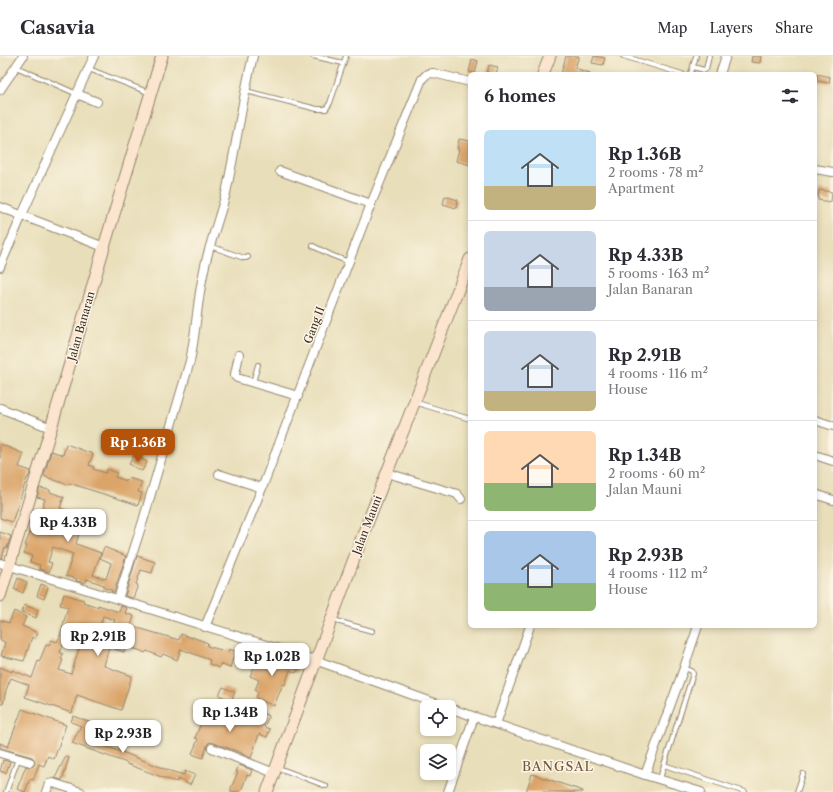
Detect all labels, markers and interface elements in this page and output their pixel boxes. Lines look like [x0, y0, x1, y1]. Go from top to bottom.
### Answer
text: Casavia [20, 16, 95, 39]
text: Map [657, 19, 687, 37]
text: Layers [709, 19, 753, 37]
text: Share [775, 19, 813, 37]
icon: filters [779, 85, 801, 107]
text: 6 homes [484, 86, 556, 106]
text: Rp 1.36B [608, 144, 682, 164]
icon: home [516, 146, 564, 194]
text: 2 rooms · 78 m² [608, 164, 704, 180]
text: Apartment [608, 180, 675, 196]
text: Rp 4.33B [608, 245, 683, 265]
icon: home [516, 247, 564, 295]
text: 5 rooms · 163 m² [608, 265, 709, 281]
text: Jalan Banaran [608, 281, 693, 297]
street label: Jalan Banaran [64, 289, 98, 364]
street label: Gang II [301, 304, 327, 346]
text: Rp 2.91B [608, 345, 682, 365]
icon: home [516, 347, 564, 395]
text: 4 rooms · 116 m² [608, 365, 708, 381]
text: House [608, 381, 648, 397]
pin: Rp 1.36B [97, 429, 179, 463]
text: Rp 1.36B [110, 434, 166, 450]
text: Rp 1.34B [608, 445, 681, 465]
icon: home [516, 447, 564, 495]
text: 2 rooms · 60 m² [608, 465, 705, 481]
text: Jalan Mauni [608, 481, 682, 497]
street label: Jalan Mauni [349, 493, 385, 558]
pin: Rp 4.33B [27, 509, 109, 543]
text: Rp 4.33B [39, 514, 97, 530]
text: Rp 2.93B [608, 545, 683, 565]
icon: home [516, 547, 564, 595]
text: 4 rooms · 112 m² [608, 565, 708, 581]
text: House [608, 581, 648, 597]
pin: Rp 2.91B [57, 623, 139, 657]
text: Rp 2.91B [70, 628, 126, 644]
pin: Rp 1.02B [231, 643, 313, 677]
text: Rp 1.02B [244, 648, 300, 664]
pin: Rp 1.34B [189, 699, 271, 733]
map controls [420, 700, 456, 780]
button: locate [420, 700, 456, 736]
text: Rp 1.34B [202, 704, 258, 720]
pin: Rp 2.93B [82, 720, 164, 754]
text: Rp 2.93B [94, 725, 152, 741]
button: layers [420, 744, 456, 780]
district label: BANGSAL [522, 758, 594, 774]

